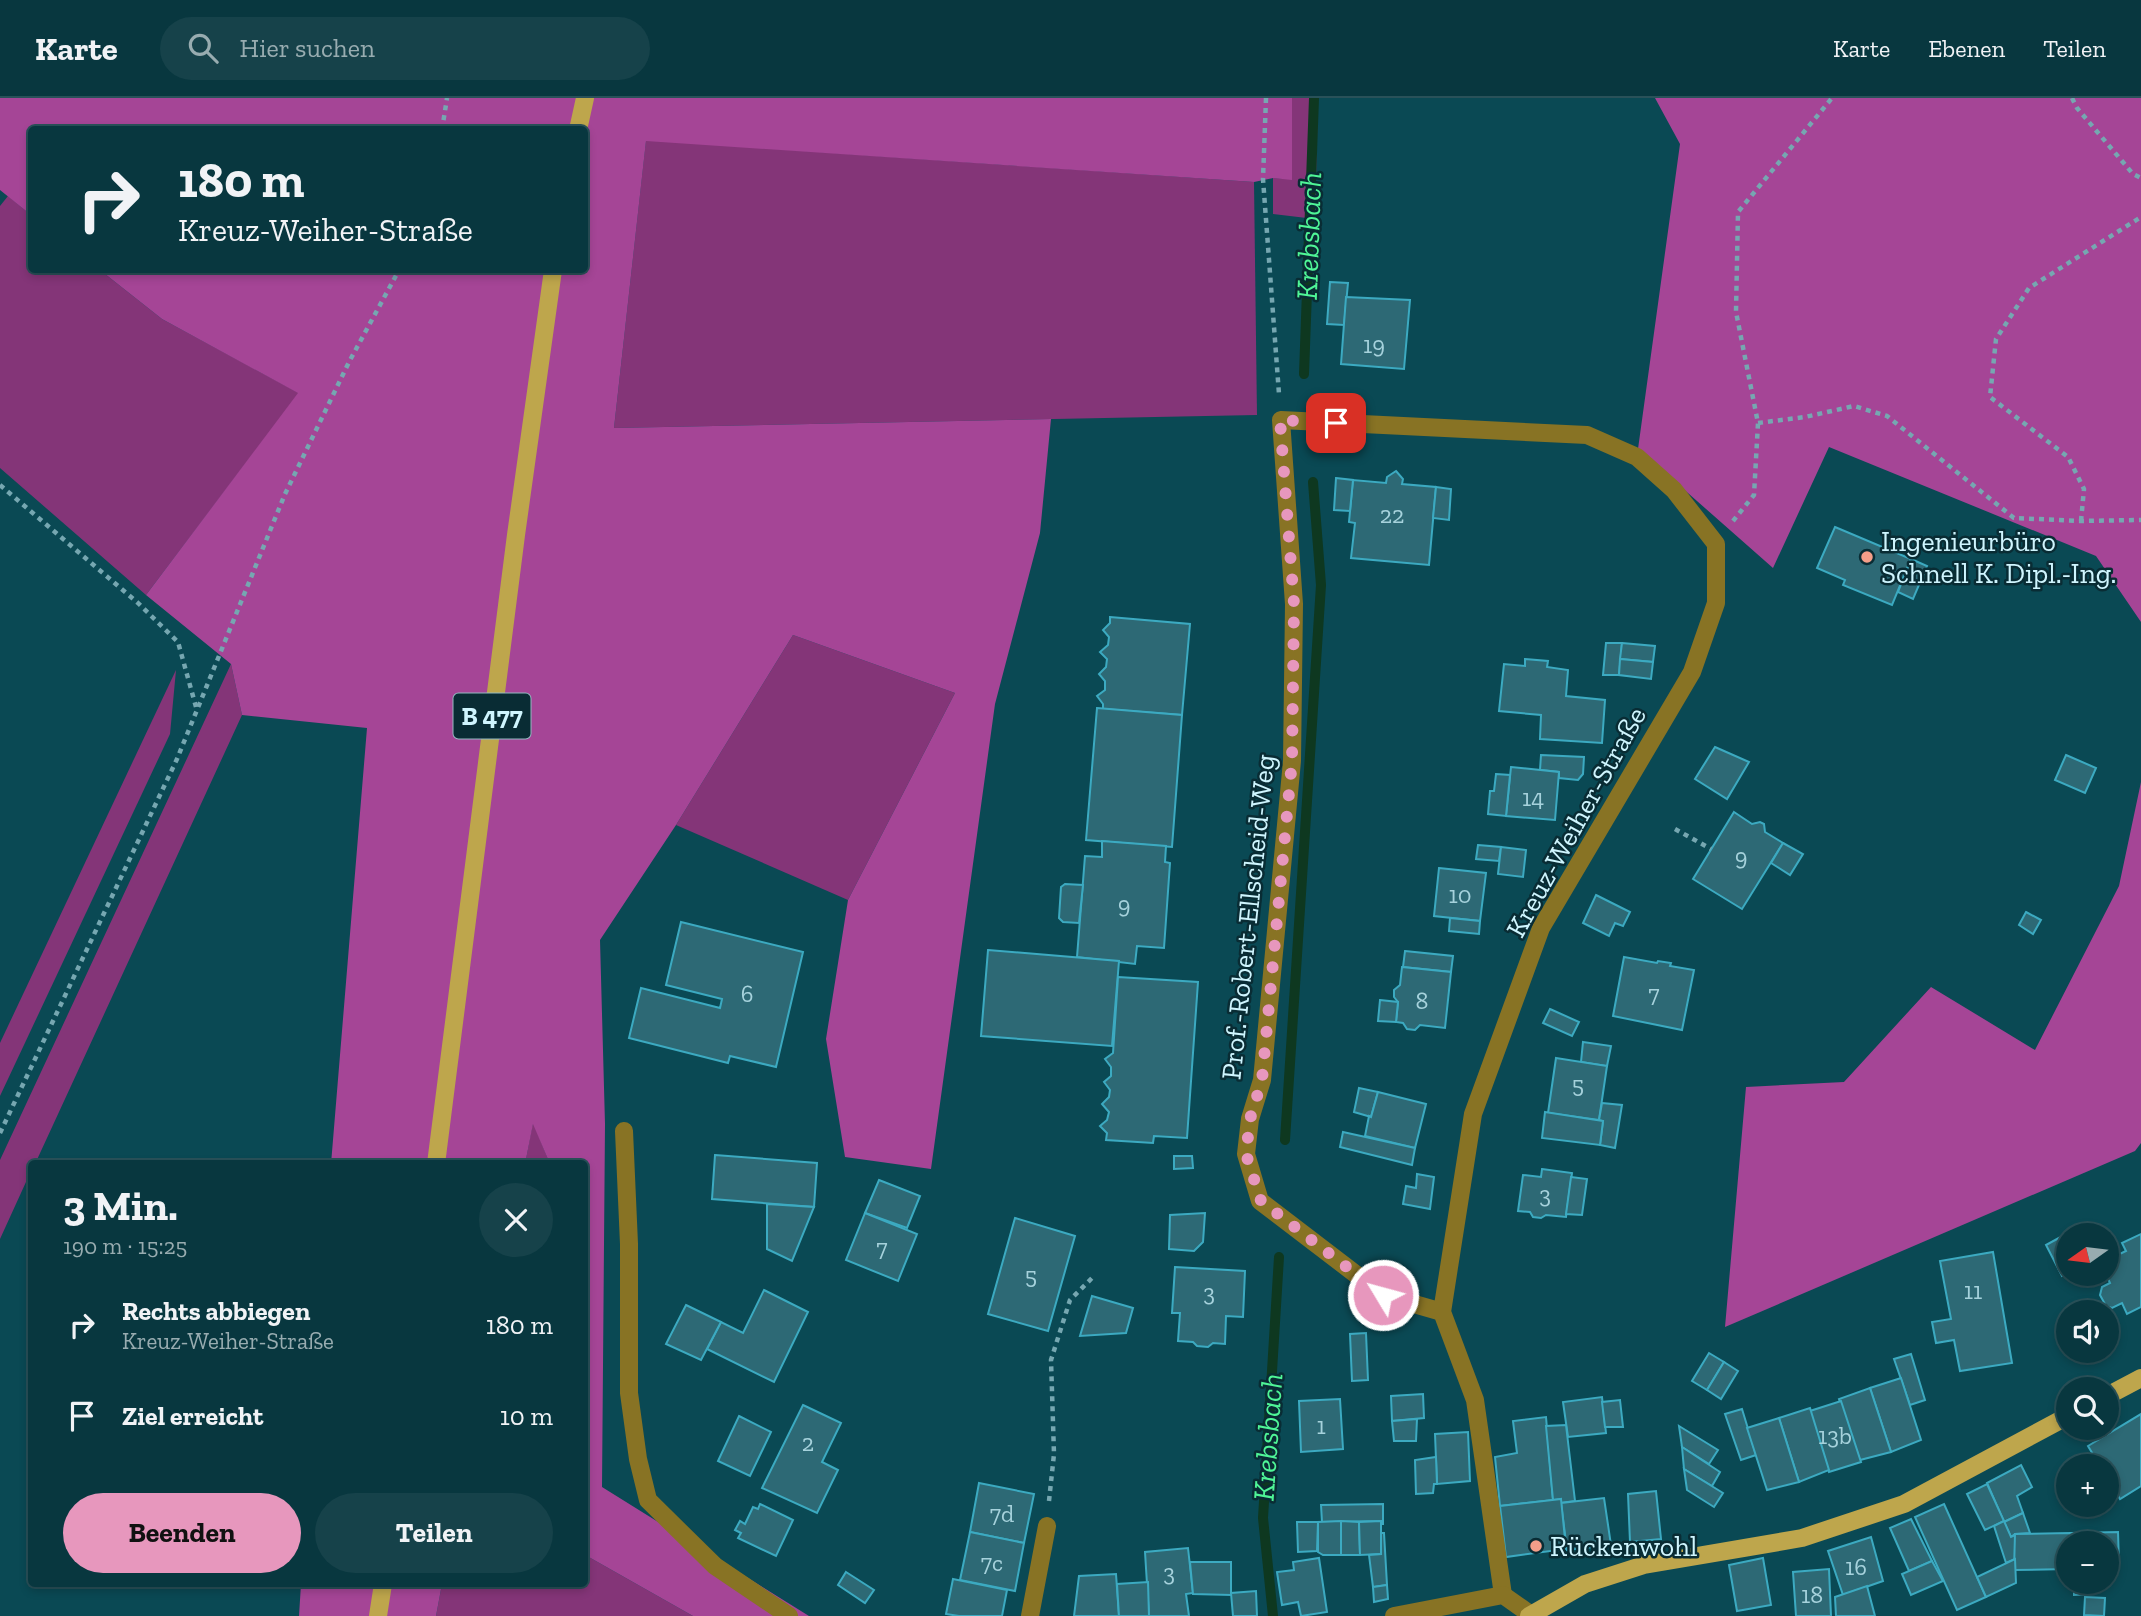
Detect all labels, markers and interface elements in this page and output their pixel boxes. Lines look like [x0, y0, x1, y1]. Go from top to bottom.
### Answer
search box [160, 17, 650, 80]
text: Karte [35, 29, 118, 68]
icon: search [184, 29, 222, 67]
text: Hier suchen [240, 32, 375, 64]
text: Karte [1833, 34, 1890, 63]
text: Ebenen [1928, 34, 2005, 63]
text: Teilen [2043, 34, 2106, 63]
text: 180 m [178, 151, 305, 210]
icon: right [63, 154, 154, 245]
water label: Krebsbach [1289, 171, 1329, 301]
text: Kreuz-Weiher-Straße [178, 211, 473, 249]
house number: 19 [1363, 330, 1385, 359]
pin [1306, 393, 1366, 453]
icon: arrive [1317, 404, 1355, 442]
house number: 22 [1380, 500, 1404, 529]
place label: Ingenieurbüro Schnell K. Dipl.-Ing. [1881, 525, 2116, 590]
marker: Ingenieurbüro Schnell K. Dipl.-Ing. [1859, 549, 1875, 565]
road number: B 477 [454, 694, 530, 738]
street label: Kreuz-Weiher-Straße [1499, 701, 1653, 943]
street label: Prof.-Robert-Ellscheid-Weg [1215, 753, 1281, 1081]
house number: 14 [1522, 783, 1544, 812]
house number: 9 [1735, 842, 1747, 871]
house number: 10 [1448, 880, 1472, 909]
house number: 9 [1118, 890, 1130, 919]
house number: 6 [741, 979, 753, 1008]
house number: 7 [1648, 979, 1660, 1008]
house number: 8 [1416, 986, 1428, 1015]
house number: 5 [1572, 1070, 1584, 1099]
text: 3 Min. [63, 1180, 178, 1231]
house number: 3 [1539, 1180, 1551, 1209]
button: close [479, 1183, 553, 1257]
north arrow [2056, 1223, 2119, 1286]
map controls [2056, 1223, 2119, 1594]
text: 190 m · 15:25 [63, 1232, 187, 1260]
house number: 7 [876, 1233, 888, 1262]
position arrow [1346, 1258, 1420, 1332]
house number: 5 [1025, 1261, 1037, 1290]
house number: 11 [1964, 1276, 1982, 1305]
house number: 3 [1203, 1278, 1215, 1307]
text: Rechts abbiegen [122, 1295, 310, 1327]
button: sound [2056, 1300, 2119, 1363]
icon: right [63, 1306, 101, 1344]
text: 180 m [486, 1309, 553, 1341]
text: Kreuz-Weiher-Straße [122, 1327, 334, 1355]
water label: Krebsbach [1246, 1372, 1290, 1502]
button: search [2056, 1377, 2119, 1440]
icon: arrive [63, 1397, 101, 1435]
text: Ziel erreicht [122, 1400, 263, 1432]
text: 10 m [500, 1400, 553, 1432]
house number: 1 [1316, 1411, 1326, 1440]
house number: 13b [1818, 1421, 1852, 1450]
house number: 2 [802, 1428, 814, 1457]
button: + [2056, 1454, 2119, 1517]
button: Beenden [63, 1493, 301, 1573]
button: Teilen [315, 1493, 553, 1573]
house number: 7d [990, 1499, 1014, 1528]
place label: Rückenwohl [1550, 1530, 1697, 1563]
button: − [2056, 1531, 2119, 1594]
marker: Rückenwohl [1528, 1538, 1544, 1554]
house number: 7c [981, 1548, 1003, 1577]
house number: 16 [1845, 1552, 1867, 1581]
house number: 3 [1163, 1558, 1175, 1587]
house number: 18 [1801, 1580, 1823, 1609]

